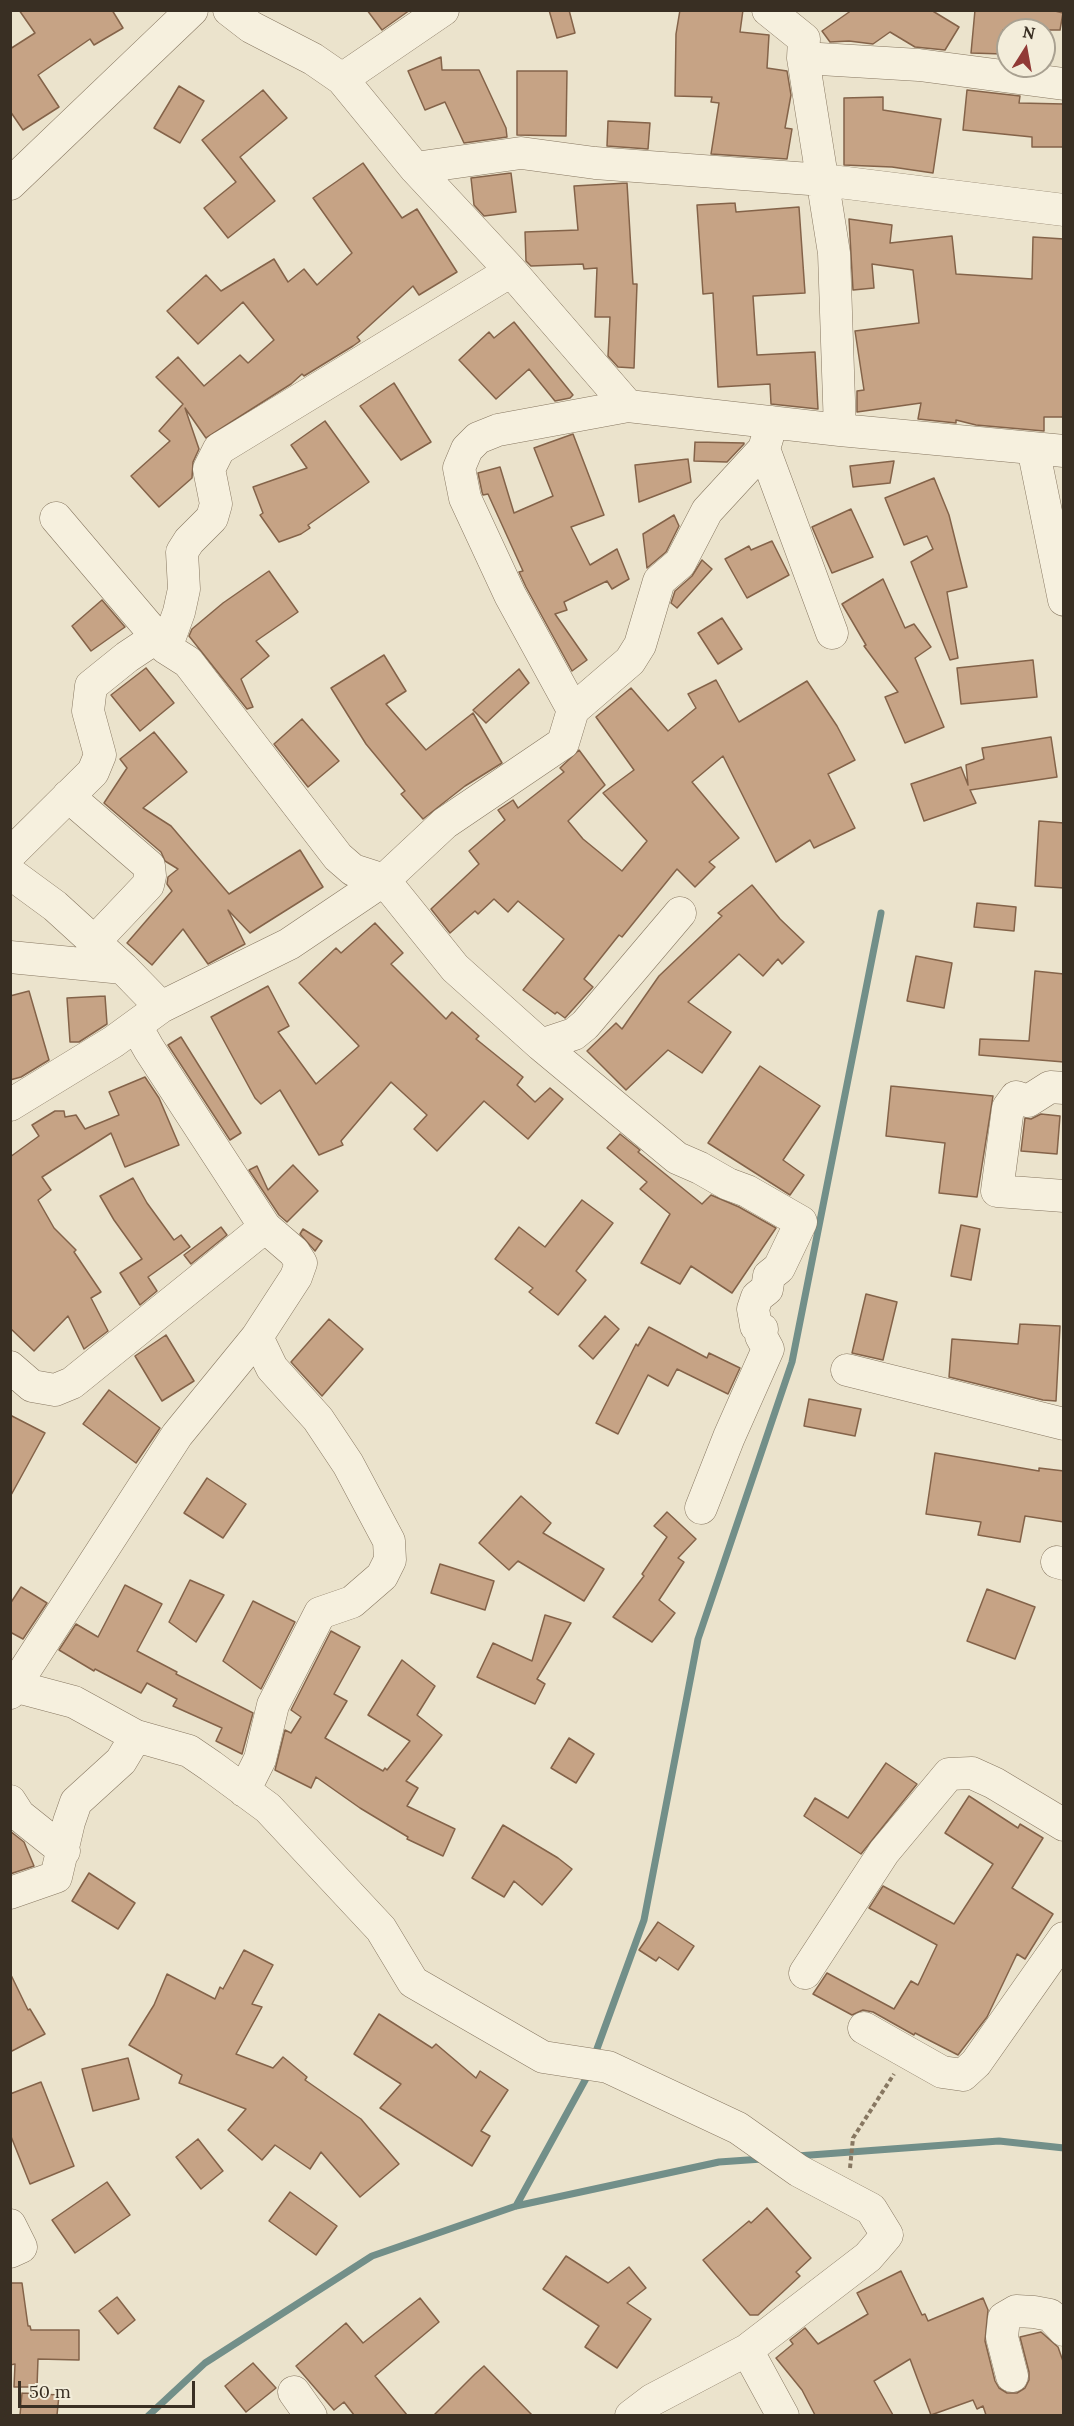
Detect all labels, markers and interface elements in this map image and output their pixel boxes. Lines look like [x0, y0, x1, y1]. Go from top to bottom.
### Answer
north arrow [996, 18, 1056, 78]
text: N [1021, 21, 1037, 43]
scale bar [21, 2369, 198, 2407]
text: 50 m [29, 2380, 71, 2403]

